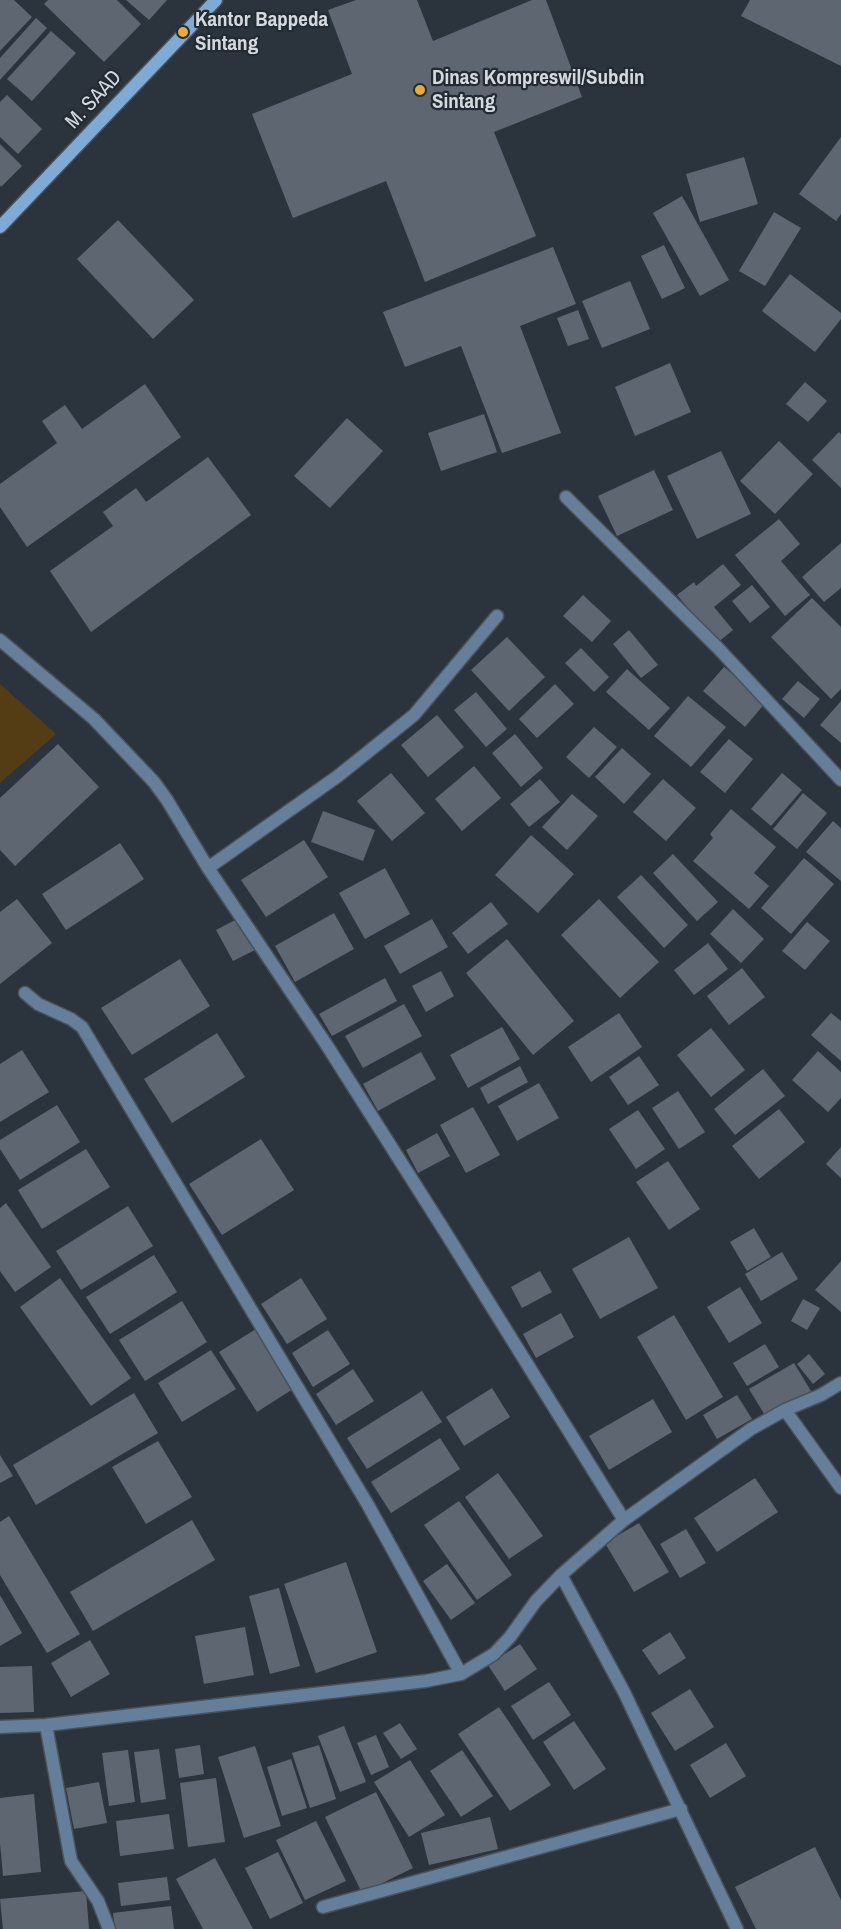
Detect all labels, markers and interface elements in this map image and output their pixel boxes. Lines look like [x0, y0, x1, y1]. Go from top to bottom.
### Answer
place label: Kantor Bappeda Sintang [195, 7, 328, 57]
marker: Kantor Bappeda Sintang [176, 25, 190, 39]
place label: Dinas Kompreswil/Subdin Sintang [432, 65, 644, 115]
street label: M. SAAD [61, 66, 127, 134]
marker: Dinas Kompreswil/Subdin Sintang [413, 83, 427, 97]

